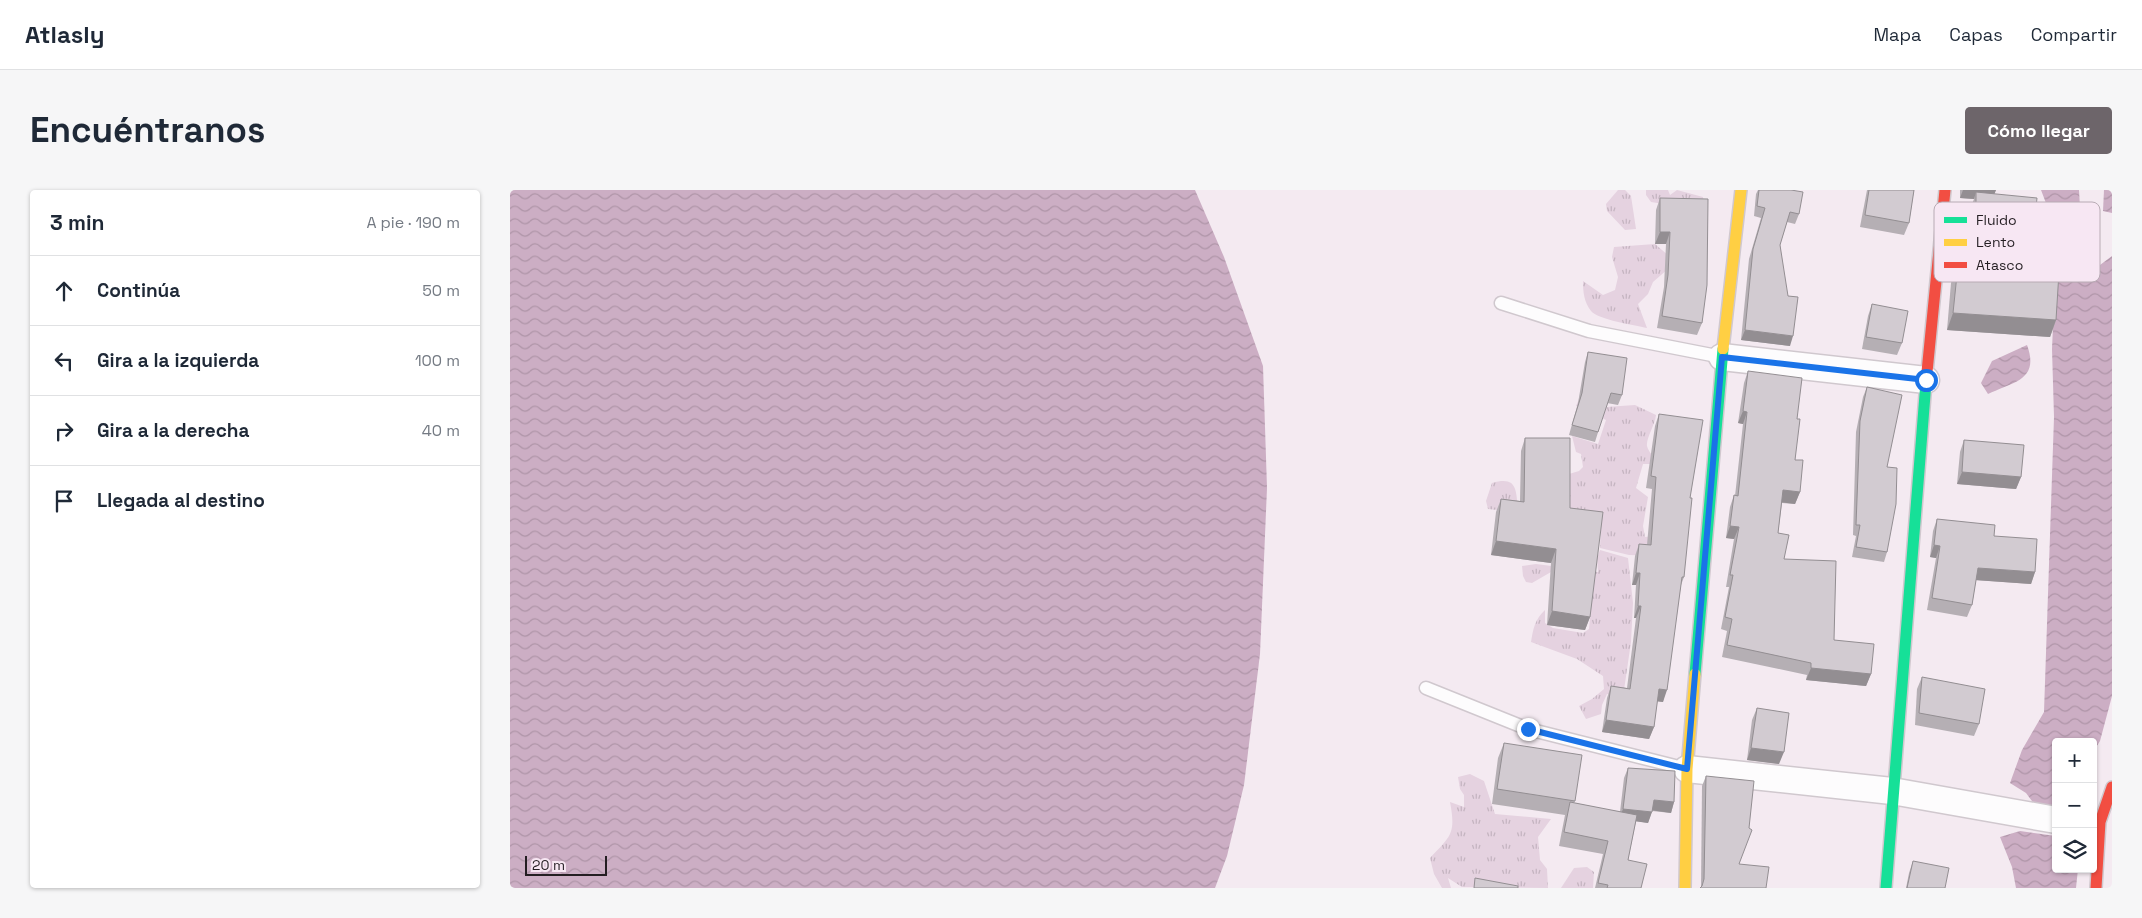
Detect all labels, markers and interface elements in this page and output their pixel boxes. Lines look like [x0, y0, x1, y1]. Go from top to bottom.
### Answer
text: Atlasly [25, 19, 104, 50]
text: Mapa [1873, 23, 1921, 46]
text: Capas [1949, 23, 2003, 46]
text: Compartir [2031, 23, 2117, 46]
button: Cómo llegar [1965, 107, 2112, 154]
text: Encuéntranos [30, 108, 265, 152]
legend [1934, 202, 2100, 282]
text: 3 min [50, 209, 105, 236]
text: Fluido [1976, 211, 2017, 229]
text: A pie · 190 m [367, 212, 460, 233]
text: Lento [1976, 233, 2015, 251]
text: Atasco [1976, 256, 2023, 274]
icon: ahead [50, 277, 78, 305]
text: Continúa [97, 278, 180, 303]
text: 50 m [422, 280, 460, 301]
icon: left [50, 347, 78, 375]
text: Gira a la izquierda [97, 348, 259, 373]
text: 100 m [415, 350, 460, 371]
route start [1915, 369, 1938, 392]
icon: right [50, 417, 78, 445]
text: Gira a la derecha [97, 418, 249, 443]
text: 40 m [422, 420, 460, 441]
icon: arrive [50, 487, 78, 515]
text: Llegada al destino [97, 488, 265, 513]
route end [1517, 718, 1540, 741]
map controls [2052, 738, 2097, 873]
button: + [2052, 738, 2097, 783]
button: − [2052, 783, 2097, 828]
button: layers [2052, 828, 2097, 873]
scale bar [525, 853, 608, 876]
text: 20 m [532, 856, 565, 874]

